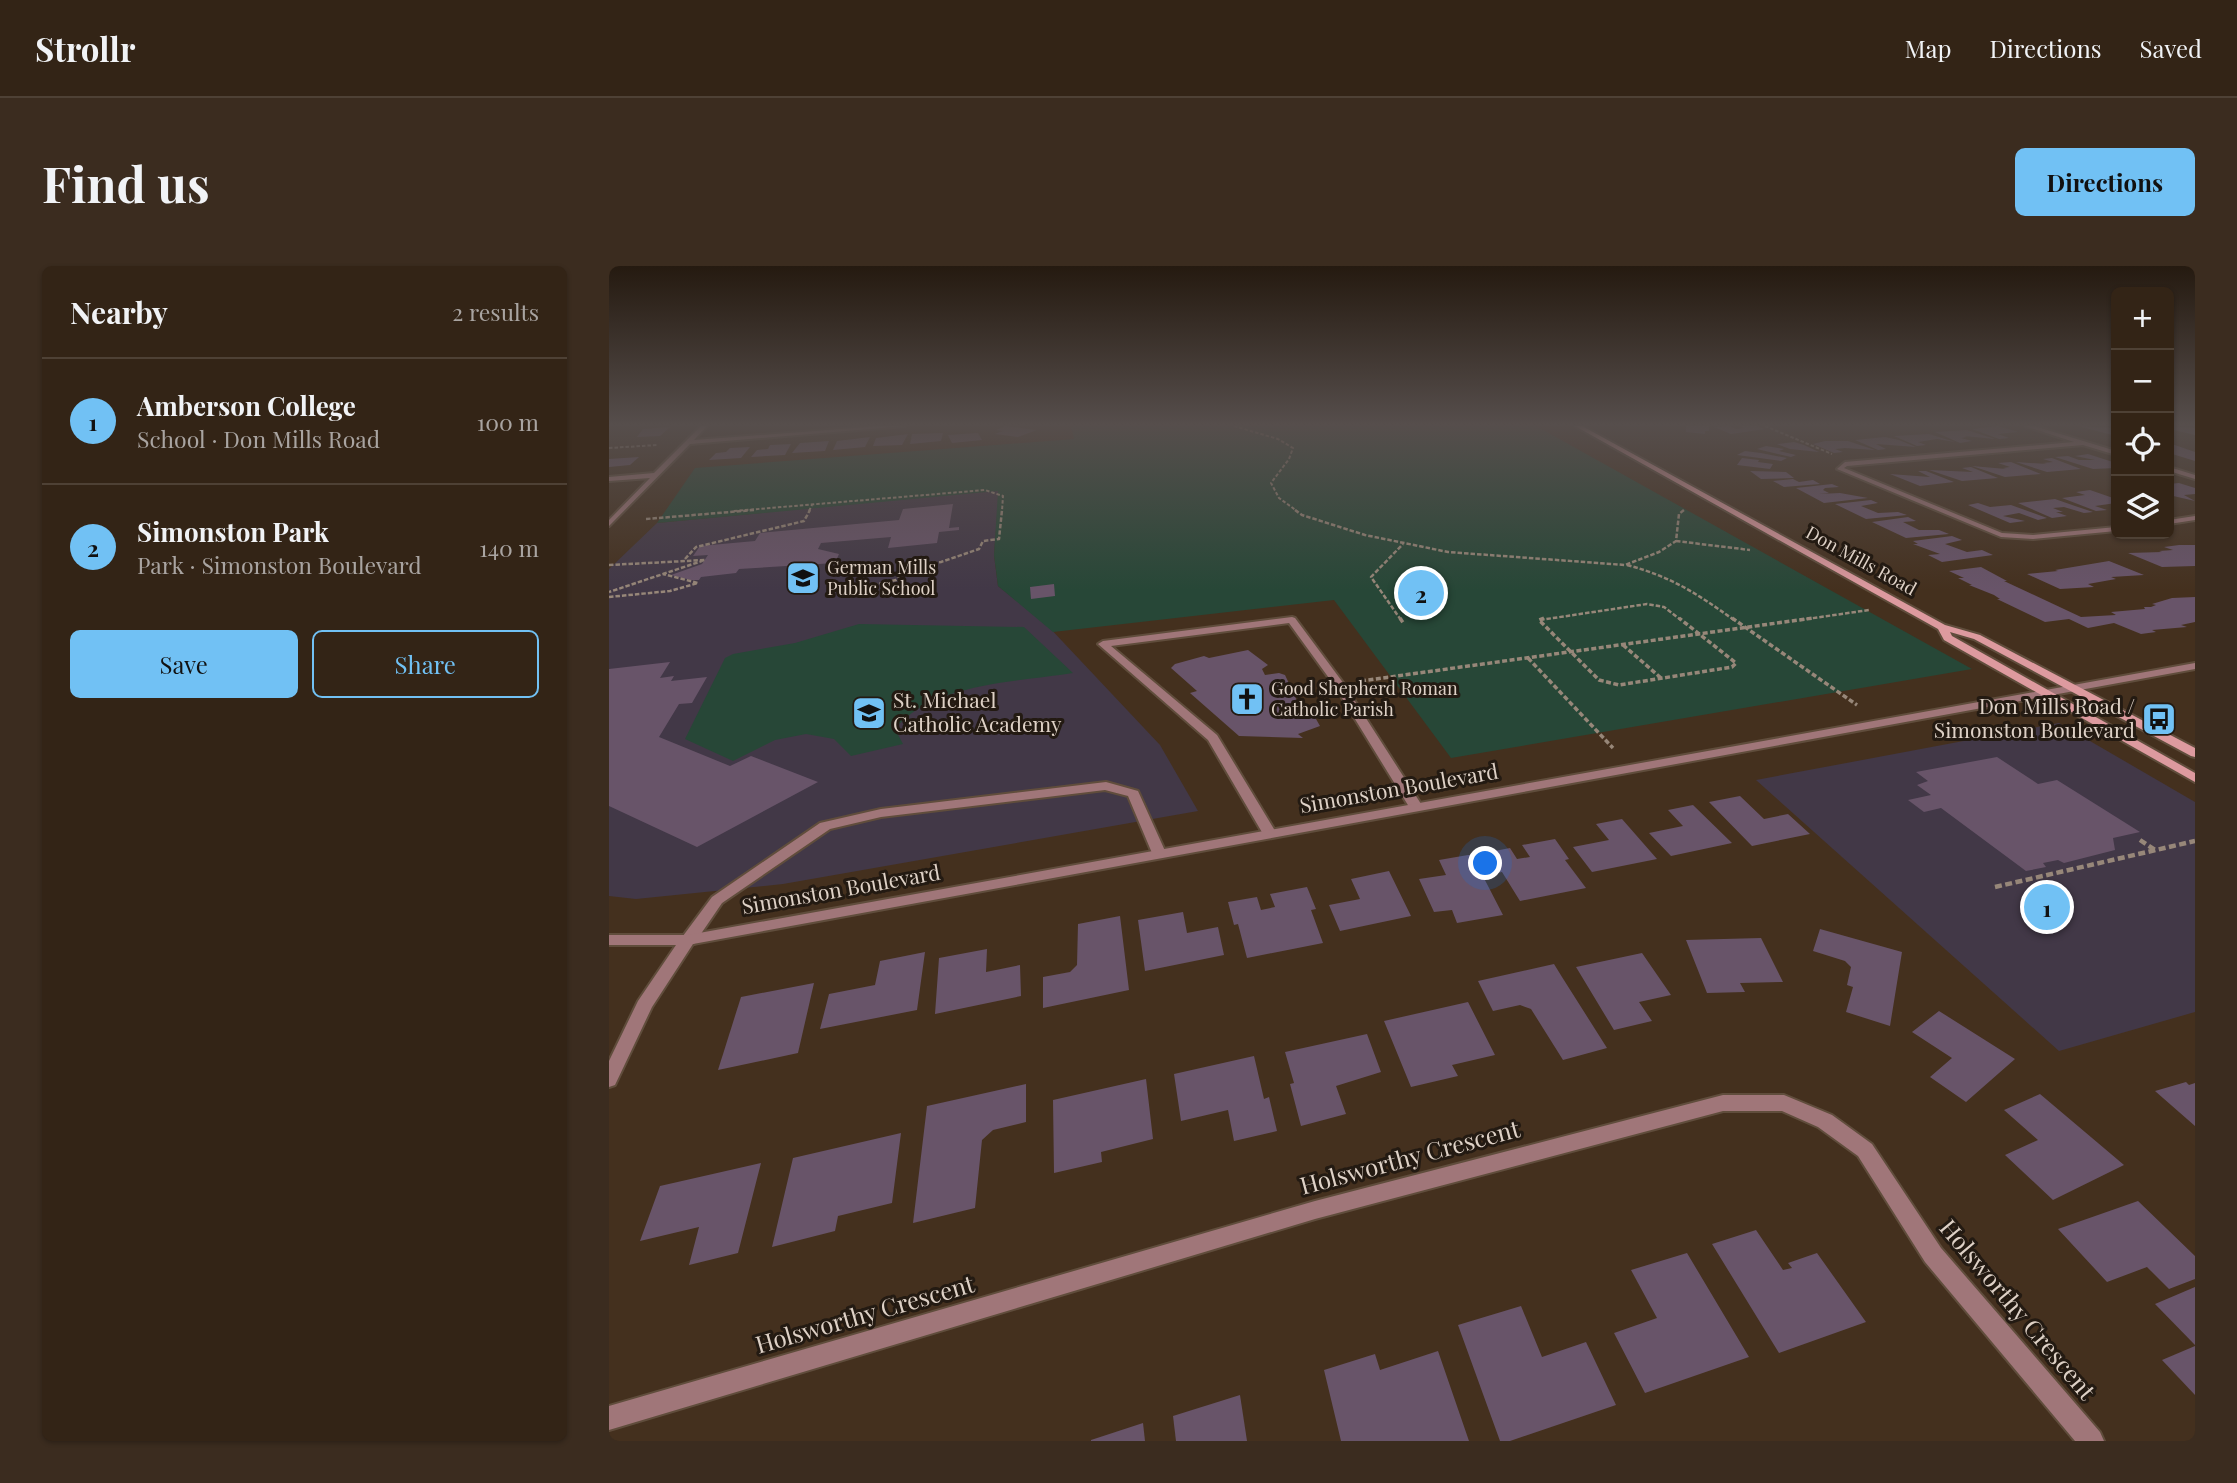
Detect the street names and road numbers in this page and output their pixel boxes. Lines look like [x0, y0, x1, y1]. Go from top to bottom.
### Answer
street label: Don Mills Road [1802, 520, 1921, 601]
street label: Simonston Boulevard [1297, 756, 1500, 818]
street label: Simonston Boulevard [739, 857, 942, 919]
street label: Holsworthy Crescent [1296, 1111, 1523, 1201]
street label: Holsworthy Crescent [1934, 1212, 2104, 1406]
street label: Holsworthy Crescent [751, 1266, 978, 1360]

